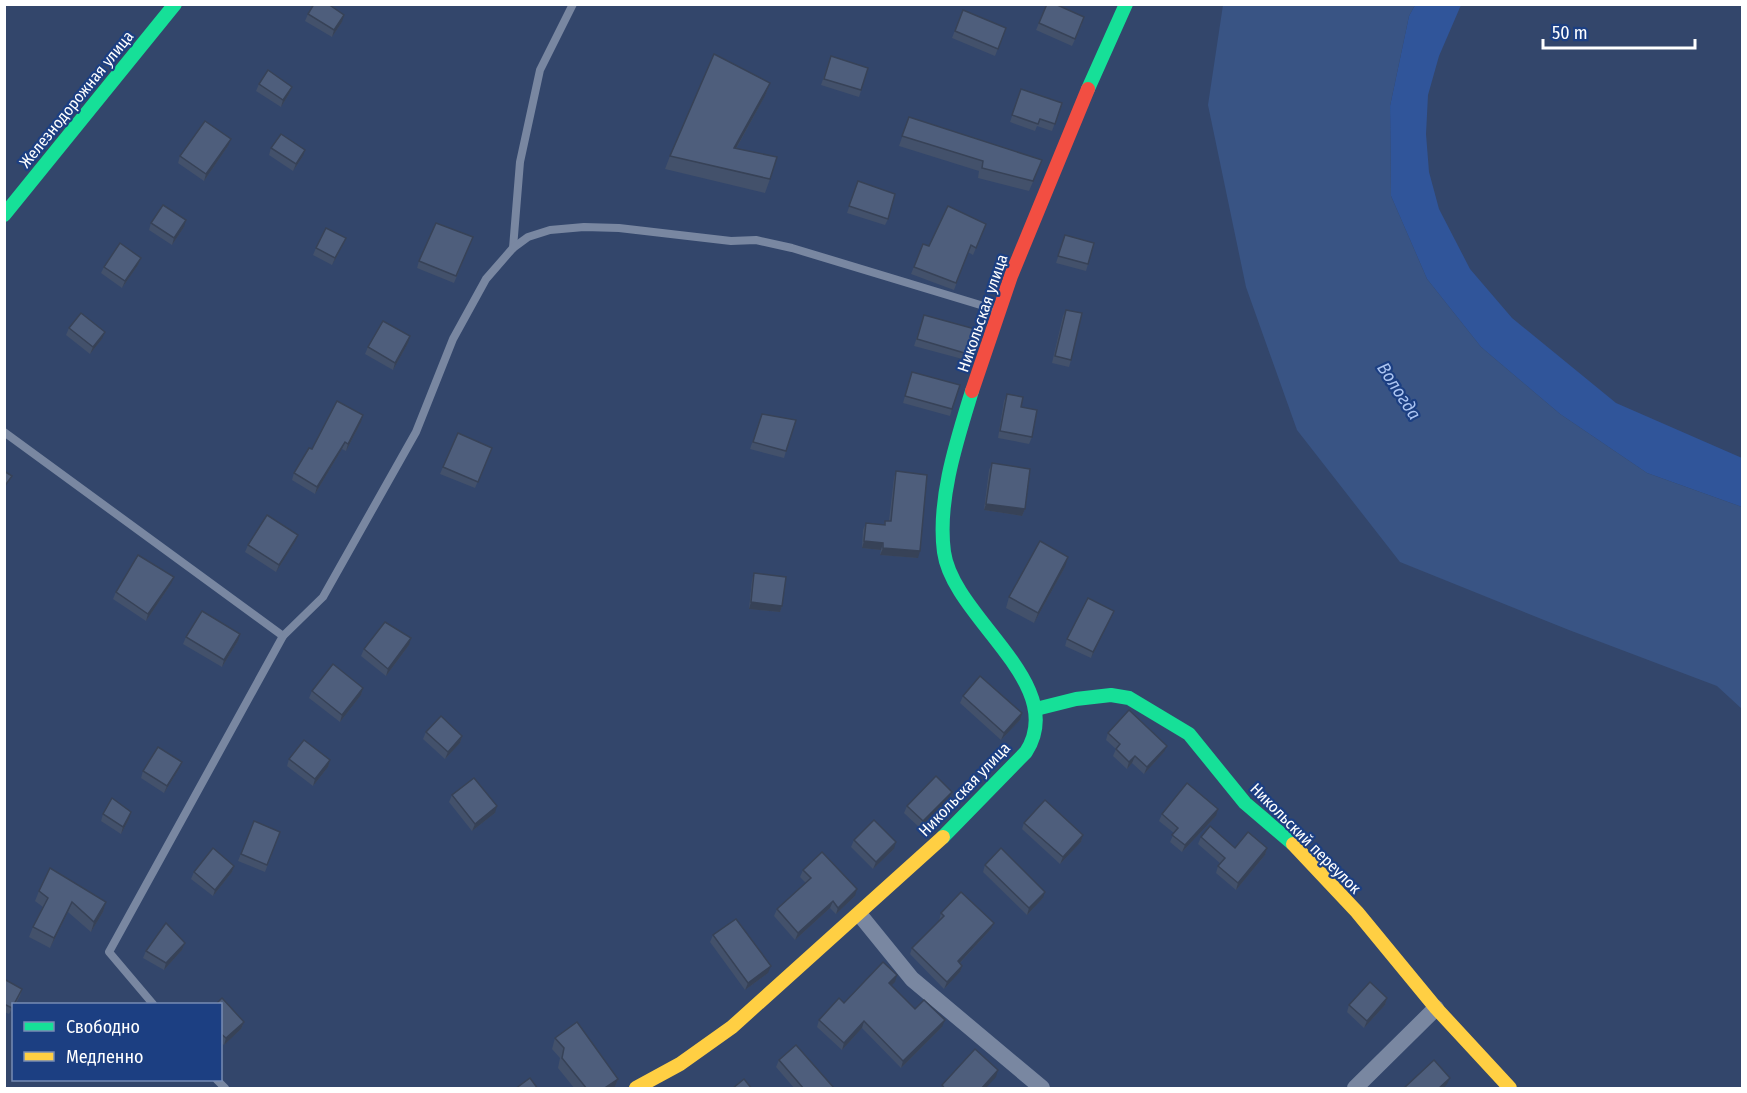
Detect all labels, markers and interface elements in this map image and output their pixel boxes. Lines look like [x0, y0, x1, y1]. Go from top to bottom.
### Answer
scale bar [1543, 12, 1694, 50]
text: 50 m [1552, 22, 1588, 44]
street label: Железнодорожная улица [15, 27, 138, 172]
street label: Никольская улица [953, 252, 1012, 375]
water label: Вологда [1372, 358, 1426, 424]
street label: Никольская улица [915, 738, 1014, 840]
street label: Никольский переулок [1246, 779, 1365, 898]
legend [12, 1003, 222, 1081]
text: Свободно [66, 1016, 140, 1038]
text: Медленно [66, 1046, 144, 1068]

